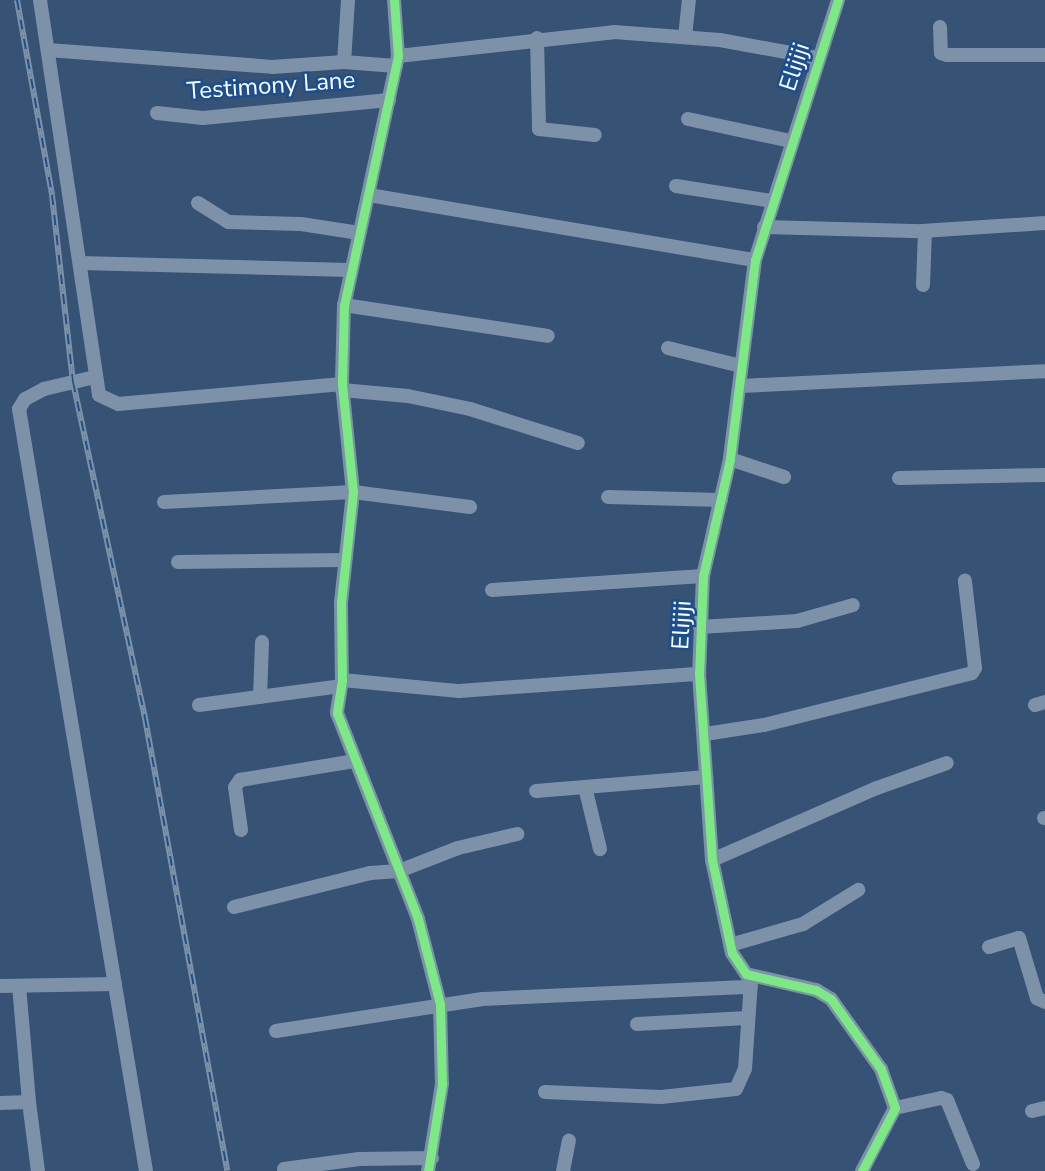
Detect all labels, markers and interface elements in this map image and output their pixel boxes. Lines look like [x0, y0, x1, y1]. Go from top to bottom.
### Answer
street label: Elijiji [774, 39, 816, 95]
street label: Testimony Lane [186, 66, 356, 106]
street label: Elijiji [666, 600, 698, 650]

